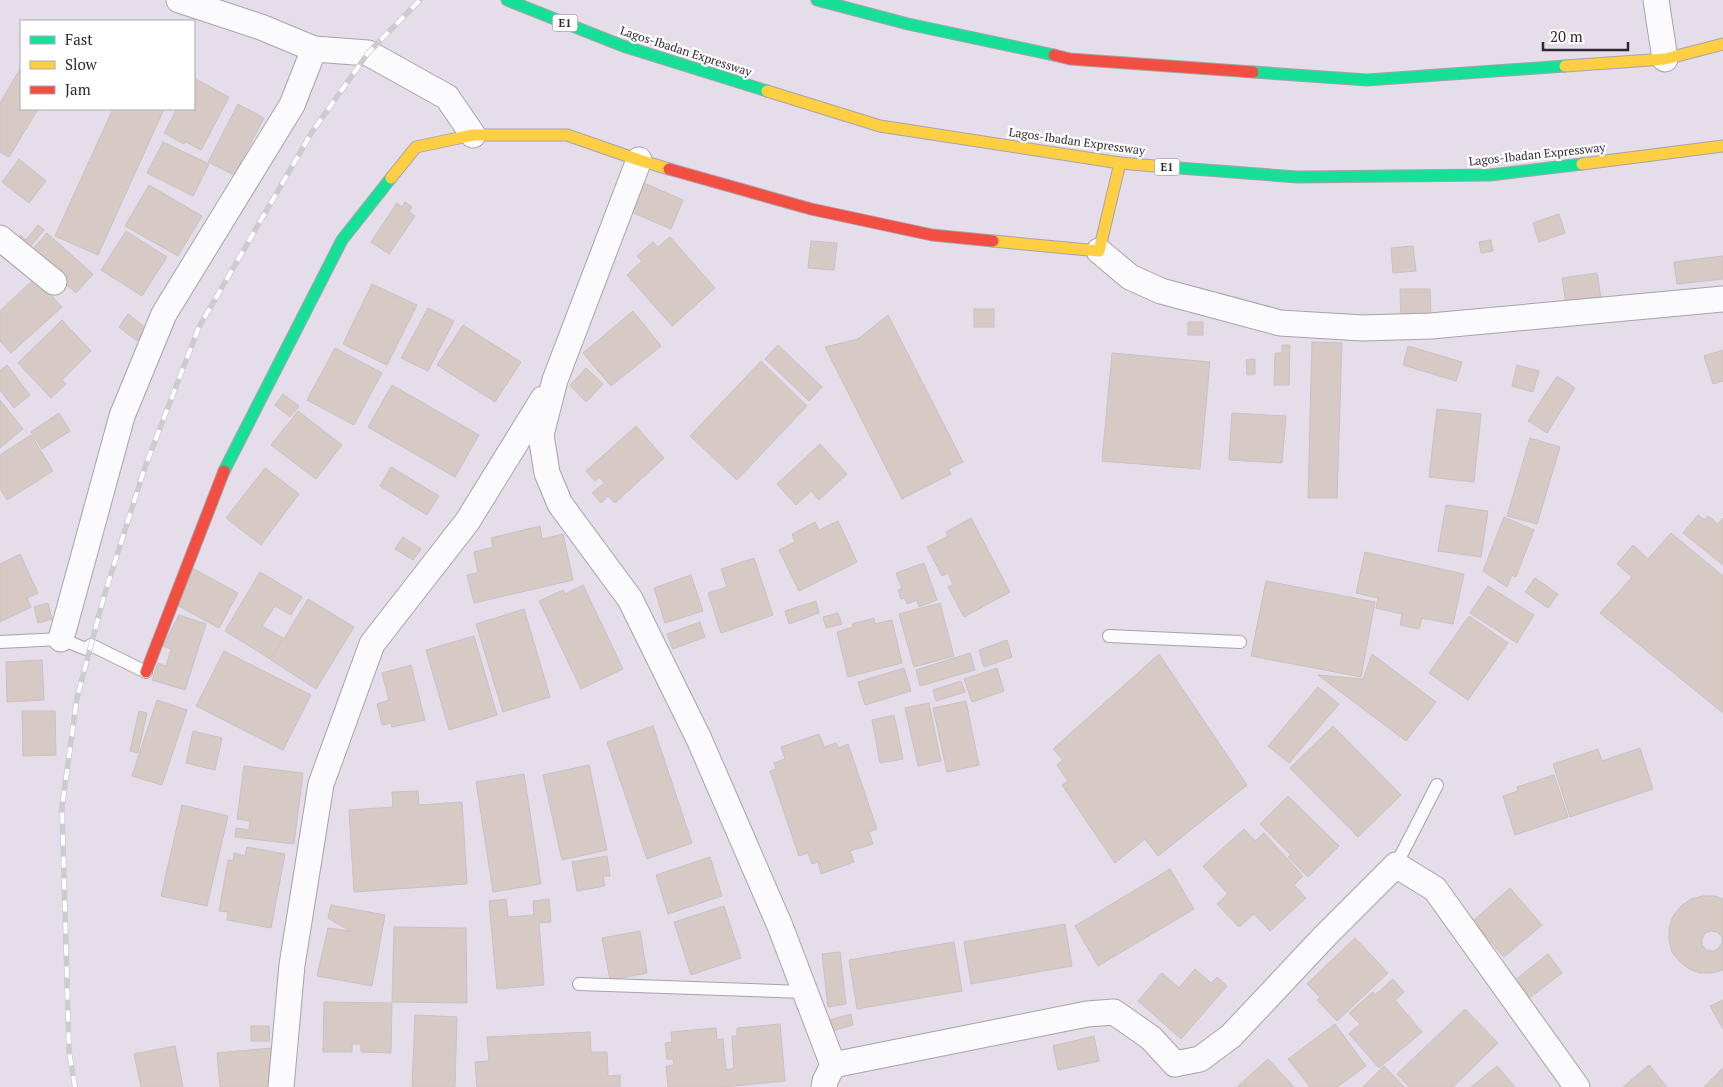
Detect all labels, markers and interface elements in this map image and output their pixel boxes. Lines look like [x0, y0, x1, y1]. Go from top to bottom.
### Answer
road number: E1 [552, 14, 578, 32]
legend [20, 20, 195, 110]
scale bar [1543, 20, 1628, 52]
street label: Lagos-Ibadan Expressway [618, 23, 755, 80]
text: 20 m [1550, 26, 1583, 46]
text: Fast [65, 29, 93, 49]
text: Slow [65, 54, 98, 74]
text: Jam [65, 79, 91, 99]
street label: Lagos-Ibadan Expressway [1008, 124, 1147, 158]
street label: Lagos-Ibadan Expressway [1468, 139, 1607, 169]
road number: E1 [1154, 158, 1180, 176]

